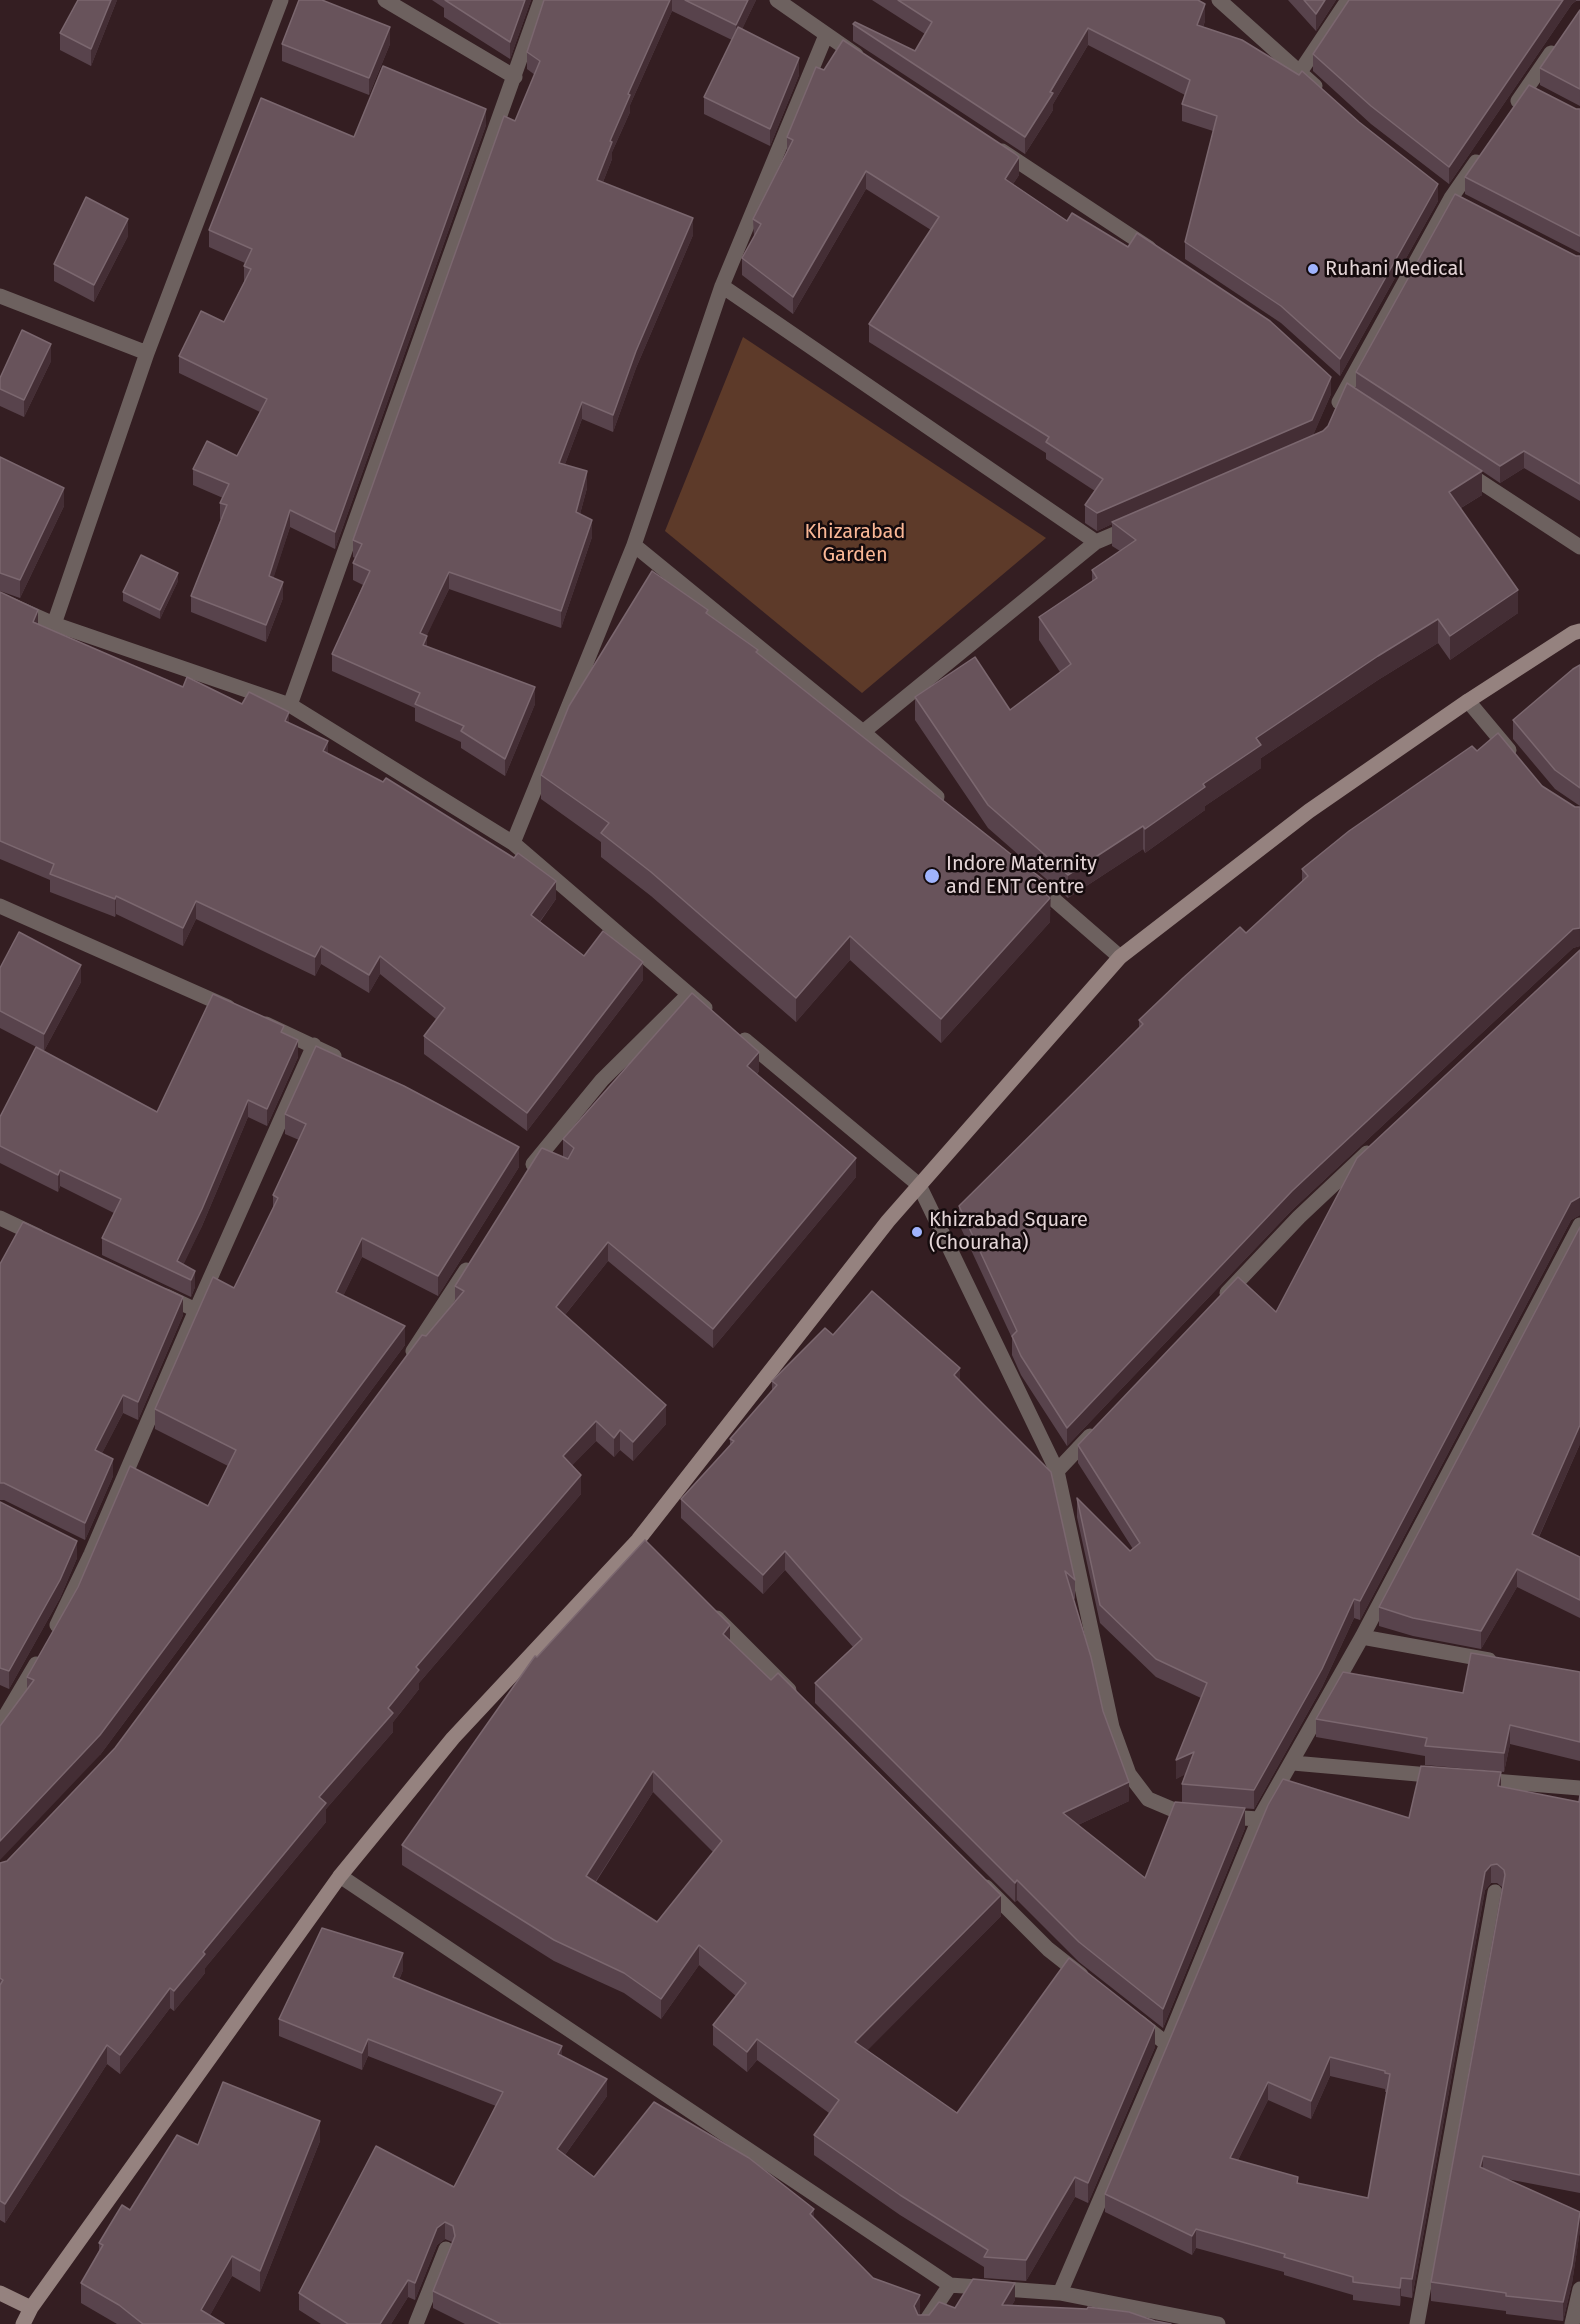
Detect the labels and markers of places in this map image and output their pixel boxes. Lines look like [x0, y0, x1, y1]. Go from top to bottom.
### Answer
place label: Ruhani Medical [1325, 257, 1464, 281]
marker: Ruhani Medical [1306, 262, 1320, 276]
place label: Indore Maternity and ENT Centre [946, 852, 1097, 899]
marker: Indore Maternity and ENT Centre [923, 867, 941, 885]
place label: Khizrabad Square (Chouraha) [929, 1208, 1088, 1255]
marker: Khizrabad Square (Chouraha) [910, 1225, 924, 1239]

